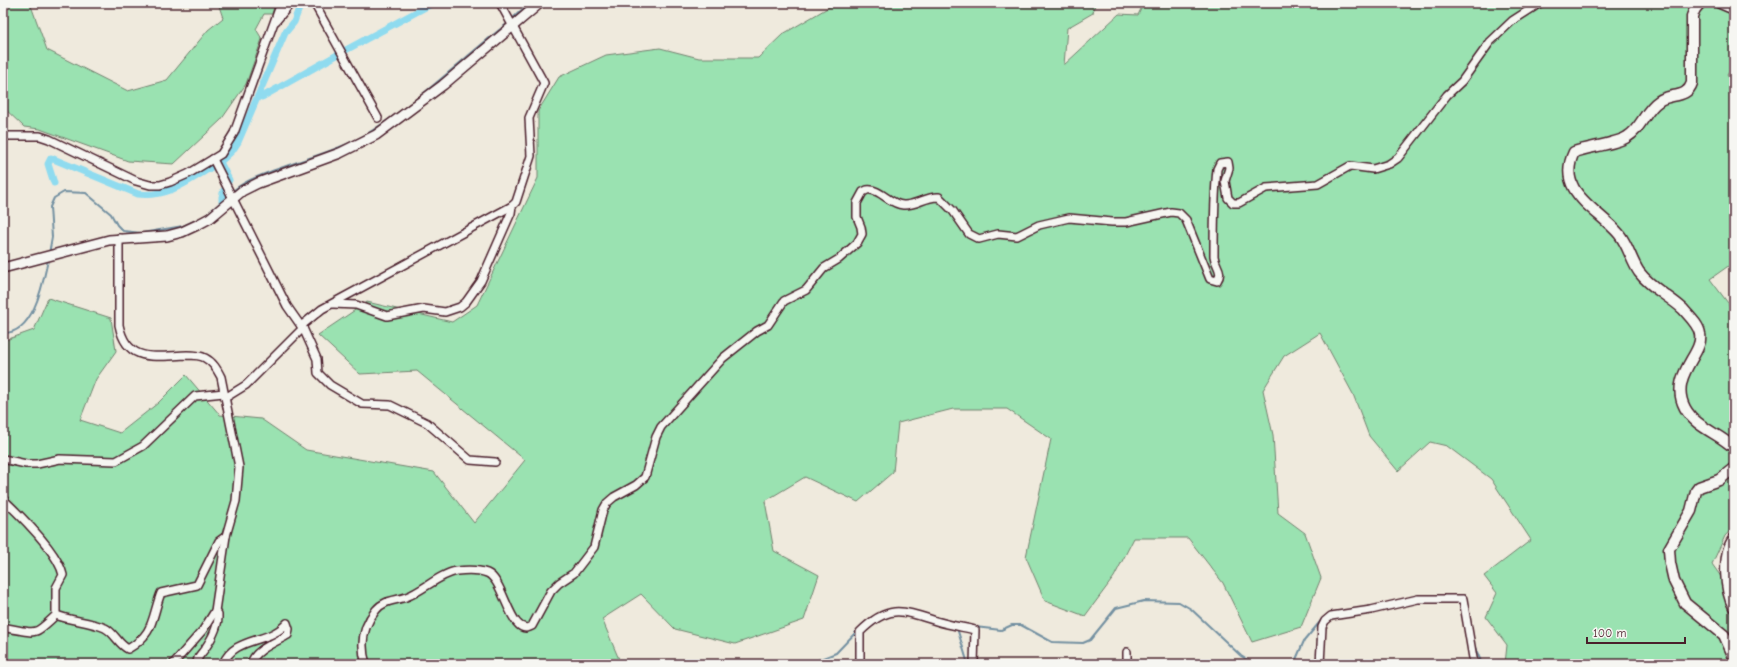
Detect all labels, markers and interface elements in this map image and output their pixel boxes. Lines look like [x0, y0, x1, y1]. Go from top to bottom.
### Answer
scale bar [1587, 619, 1685, 645]
text: 100 m [1593, 626, 1626, 640]

